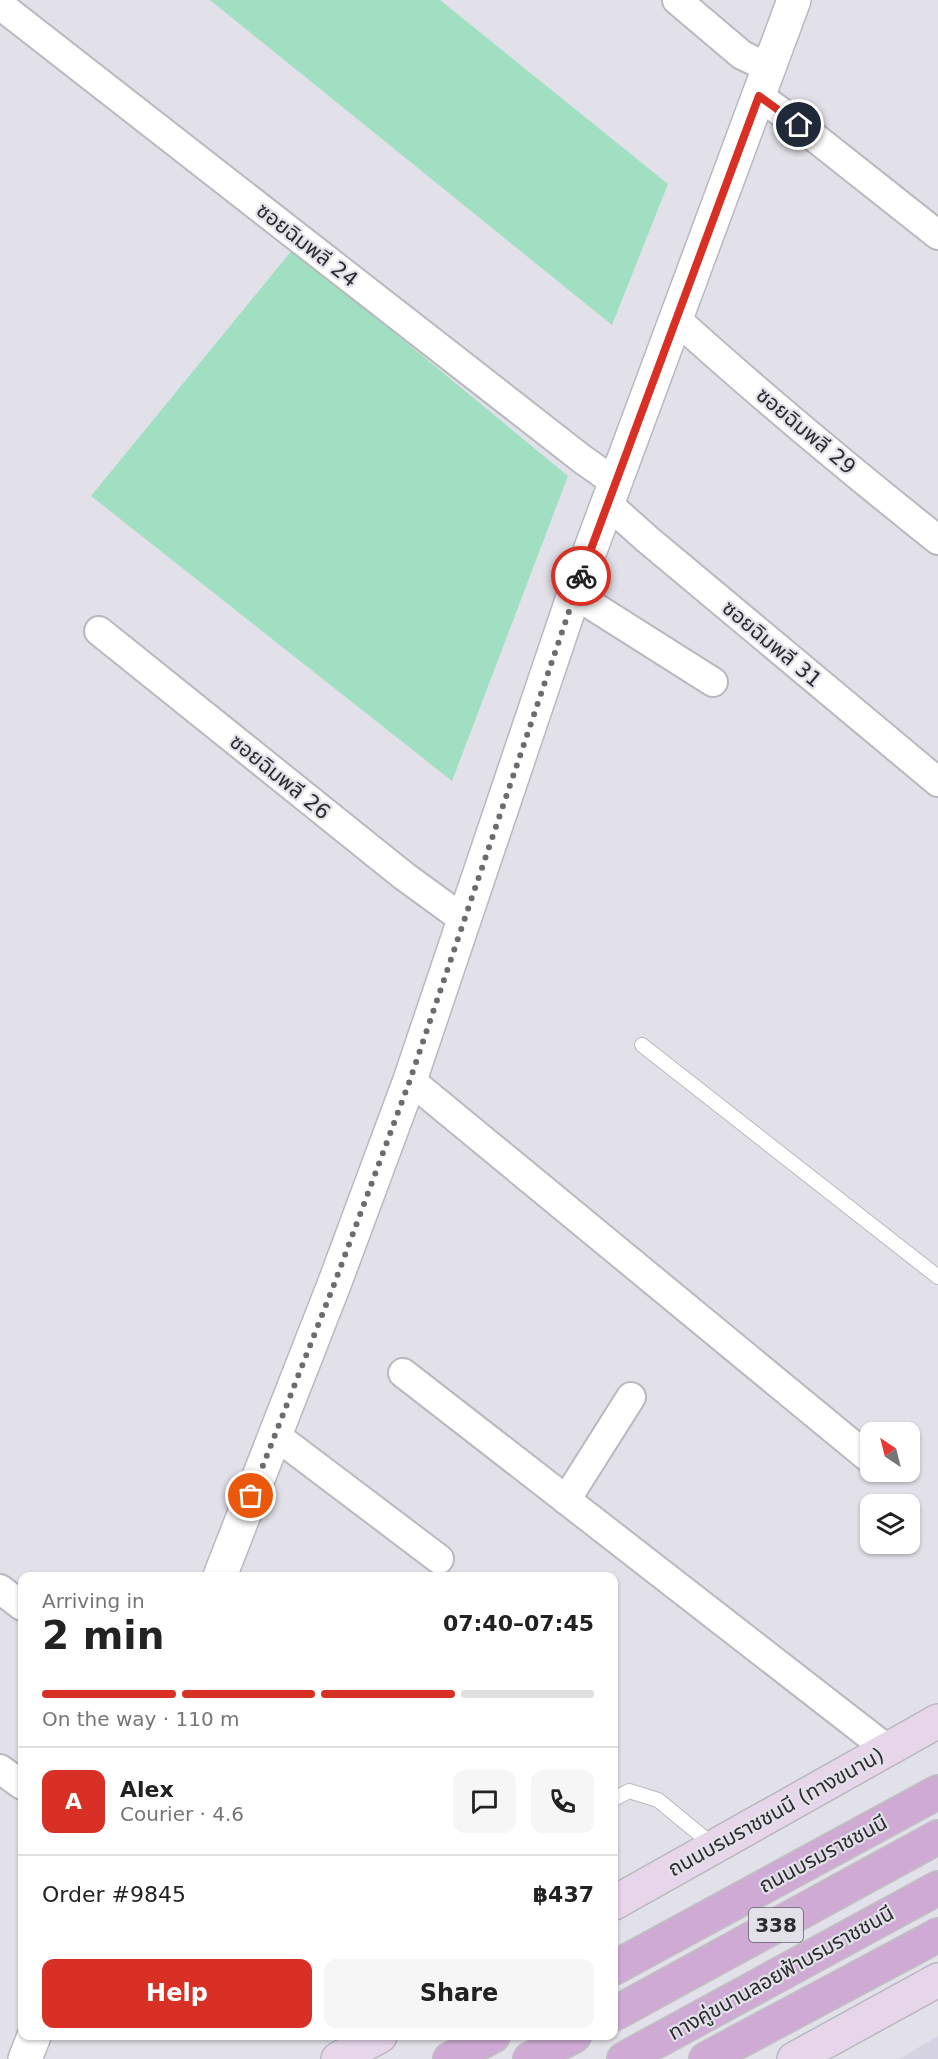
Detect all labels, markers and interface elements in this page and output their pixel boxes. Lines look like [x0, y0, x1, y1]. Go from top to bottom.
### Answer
pin [773, 99, 824, 150]
icon: home [782, 108, 815, 141]
street label: ซอยฉิมพลี 24 [252, 198, 362, 292]
street label: ซอยฉิมพลี 29 [752, 383, 860, 479]
courier [551, 546, 611, 606]
icon: bike [565, 560, 598, 593]
street label: ซอยฉิมพลี 31 [718, 596, 826, 692]
street label: ซอยฉิมพลี 26 [225, 729, 335, 825]
north arrow [860, 1422, 920, 1482]
map controls [860, 1422, 920, 1554]
pin [225, 1470, 276, 1521]
icon: bag [234, 1479, 267, 1512]
button: layers [860, 1494, 920, 1554]
text: Arriving in [42, 1589, 145, 1613]
text: 07:40–07:45 [443, 1611, 594, 1636]
text: 2 min [42, 1613, 164, 1658]
text: On the way · 110 m [42, 1707, 240, 1731]
street label: ถนนบรมราชชนนี (ทางขนาน) [664, 1742, 888, 1882]
button: chat [453, 1770, 516, 1833]
button: phone [531, 1770, 594, 1833]
text: Alex [120, 1777, 174, 1802]
text: A [65, 1789, 82, 1814]
text: Courier · 4.6 [120, 1802, 244, 1826]
street label: ถนนบรมราชชนนี [754, 1810, 892, 1898]
text: Order #9845 [42, 1882, 186, 1907]
text: ฿437 [533, 1882, 594, 1907]
street label: ทางคู่ขนานลอยฟ้าบรมราชชนนี [664, 1901, 898, 2046]
road number: 338 [749, 1908, 803, 1942]
button: Help [42, 1959, 312, 2028]
button: Share [324, 1959, 594, 2028]

